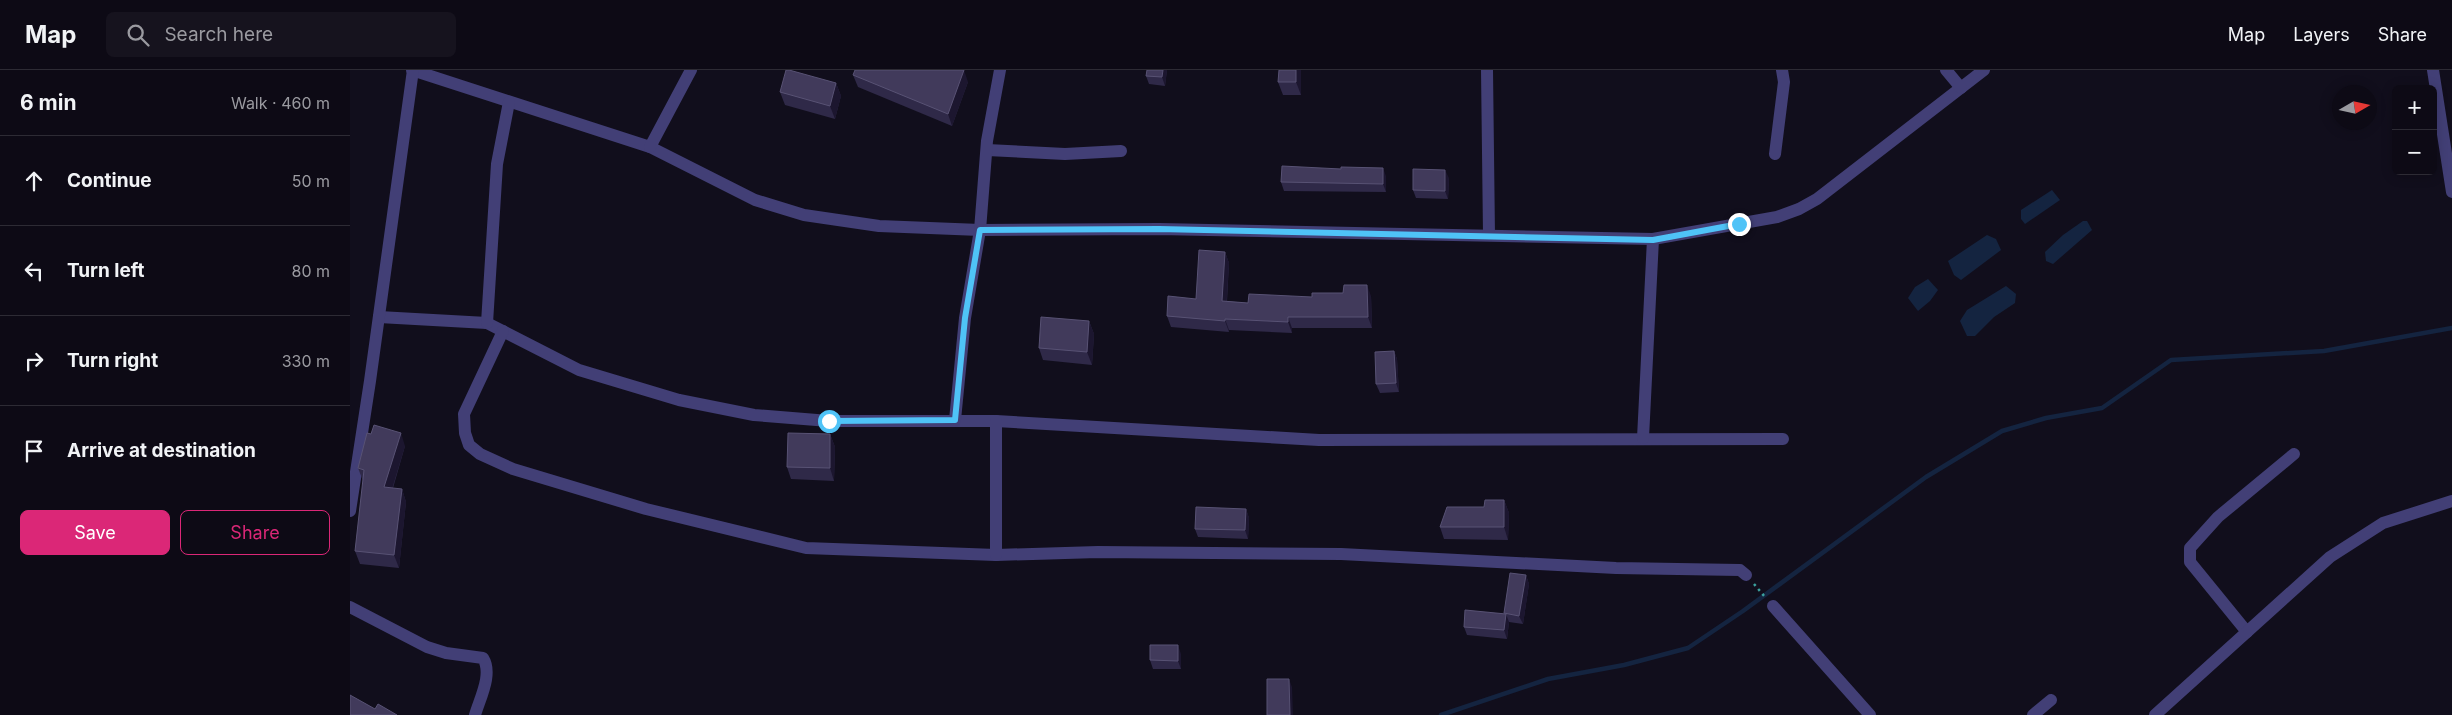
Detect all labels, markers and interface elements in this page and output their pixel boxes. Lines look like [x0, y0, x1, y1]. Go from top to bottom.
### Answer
search box [106, 12, 456, 57]
text: Map [25, 20, 76, 49]
icon: search [124, 21, 152, 49]
text: Search here [164, 23, 273, 46]
text: Map [2228, 24, 2265, 45]
text: Layers [2293, 24, 2350, 45]
text: Share [2378, 24, 2427, 45]
north arrow [2332, 85, 2377, 130]
map controls [2392, 85, 2437, 175]
button: + [2392, 85, 2437, 130]
text: 6 min [20, 90, 77, 115]
text: Walk · 460 m [231, 93, 330, 113]
button: − [2392, 130, 2437, 175]
icon: ahead [20, 167, 48, 195]
text: Continue [67, 169, 152, 192]
text: 50 m [292, 171, 330, 191]
route end [1728, 213, 1751, 236]
icon: left [20, 257, 48, 285]
text: Turn left [67, 259, 145, 282]
text: 80 m [291, 261, 330, 281]
icon: right [20, 347, 48, 375]
text: Turn right [67, 349, 158, 372]
text: 330 m [282, 351, 330, 371]
route start [818, 410, 841, 433]
icon: arrive [20, 437, 48, 465]
text: Arrive at destination [67, 439, 256, 462]
button: Save [20, 510, 170, 555]
button: Share [180, 510, 330, 555]

